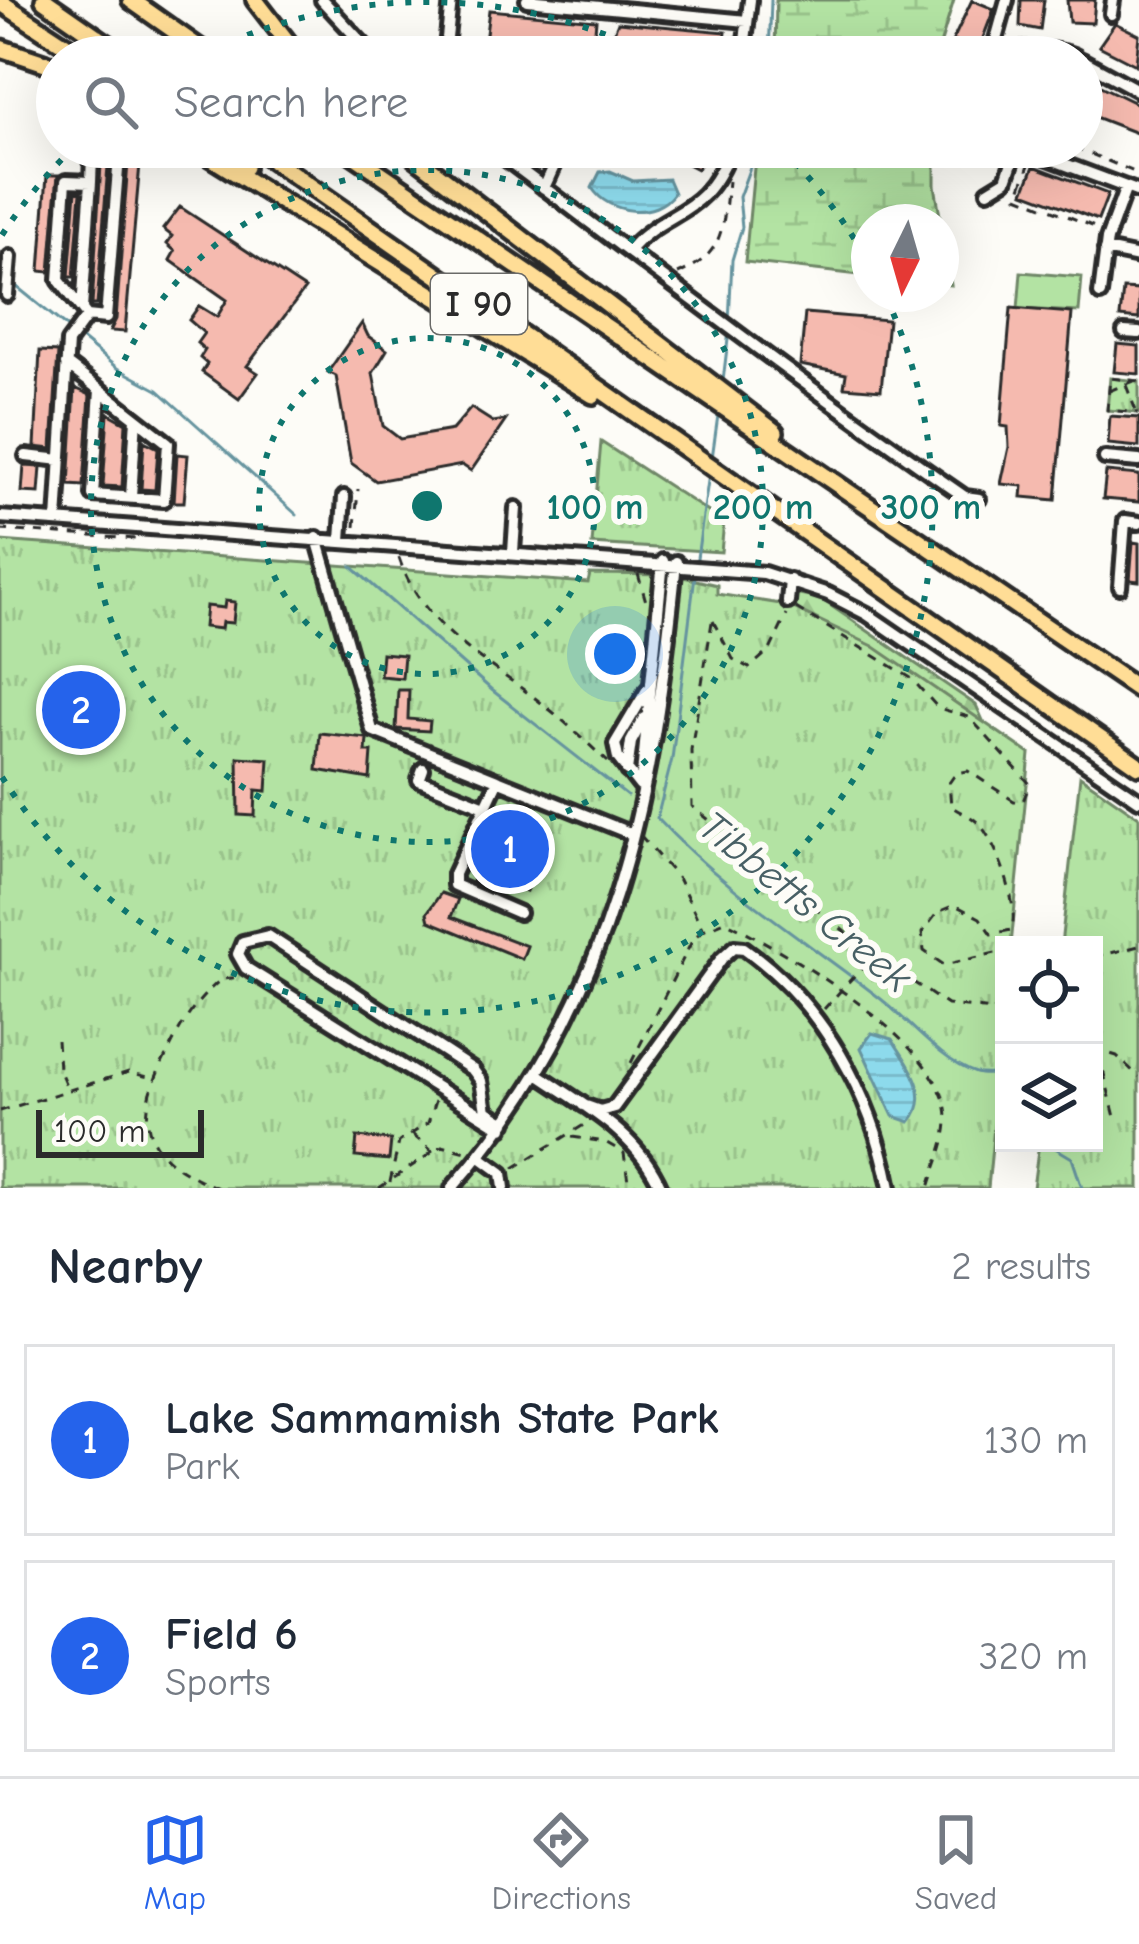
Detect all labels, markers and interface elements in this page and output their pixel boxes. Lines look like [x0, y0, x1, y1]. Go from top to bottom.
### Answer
search box [36, 36, 1103, 168]
icon: search [78, 69, 144, 135]
text: Search here [174, 76, 408, 128]
north arrow [851, 204, 959, 312]
road number: I 90 [431, 274, 527, 334]
centre of rings [406, 485, 448, 527]
text: 100 m [547, 487, 643, 528]
text: 200 m [713, 487, 813, 528]
text: 300 m [881, 487, 981, 528]
your location [585, 624, 645, 684]
pin: 2 [42, 665, 120, 755]
water label: Tibbetts Creek [689, 801, 922, 1003]
pin: 1 [471, 804, 549, 894]
map controls [995, 936, 1103, 1152]
button: locate [995, 936, 1103, 1044]
button: layers [995, 1044, 1103, 1152]
scale bar [36, 1104, 204, 1157]
text: 100 m [54, 1112, 146, 1150]
text: Nearby [48, 1237, 202, 1296]
text: 2 results [951, 1244, 1091, 1289]
text: Lake Sammamish State Park [165, 1392, 719, 1444]
text: 1 [82, 1418, 98, 1463]
text: 130 m [984, 1418, 1088, 1463]
text: Park [165, 1444, 240, 1489]
text: Field 6 [165, 1608, 298, 1660]
text: 2 [80, 1634, 100, 1679]
text: 320 m [979, 1634, 1088, 1679]
text: Sports [165, 1660, 271, 1705]
tab: Map [142, 1807, 208, 1917]
tab: Directions [492, 1807, 631, 1917]
tab: Saved [915, 1807, 997, 1917]

